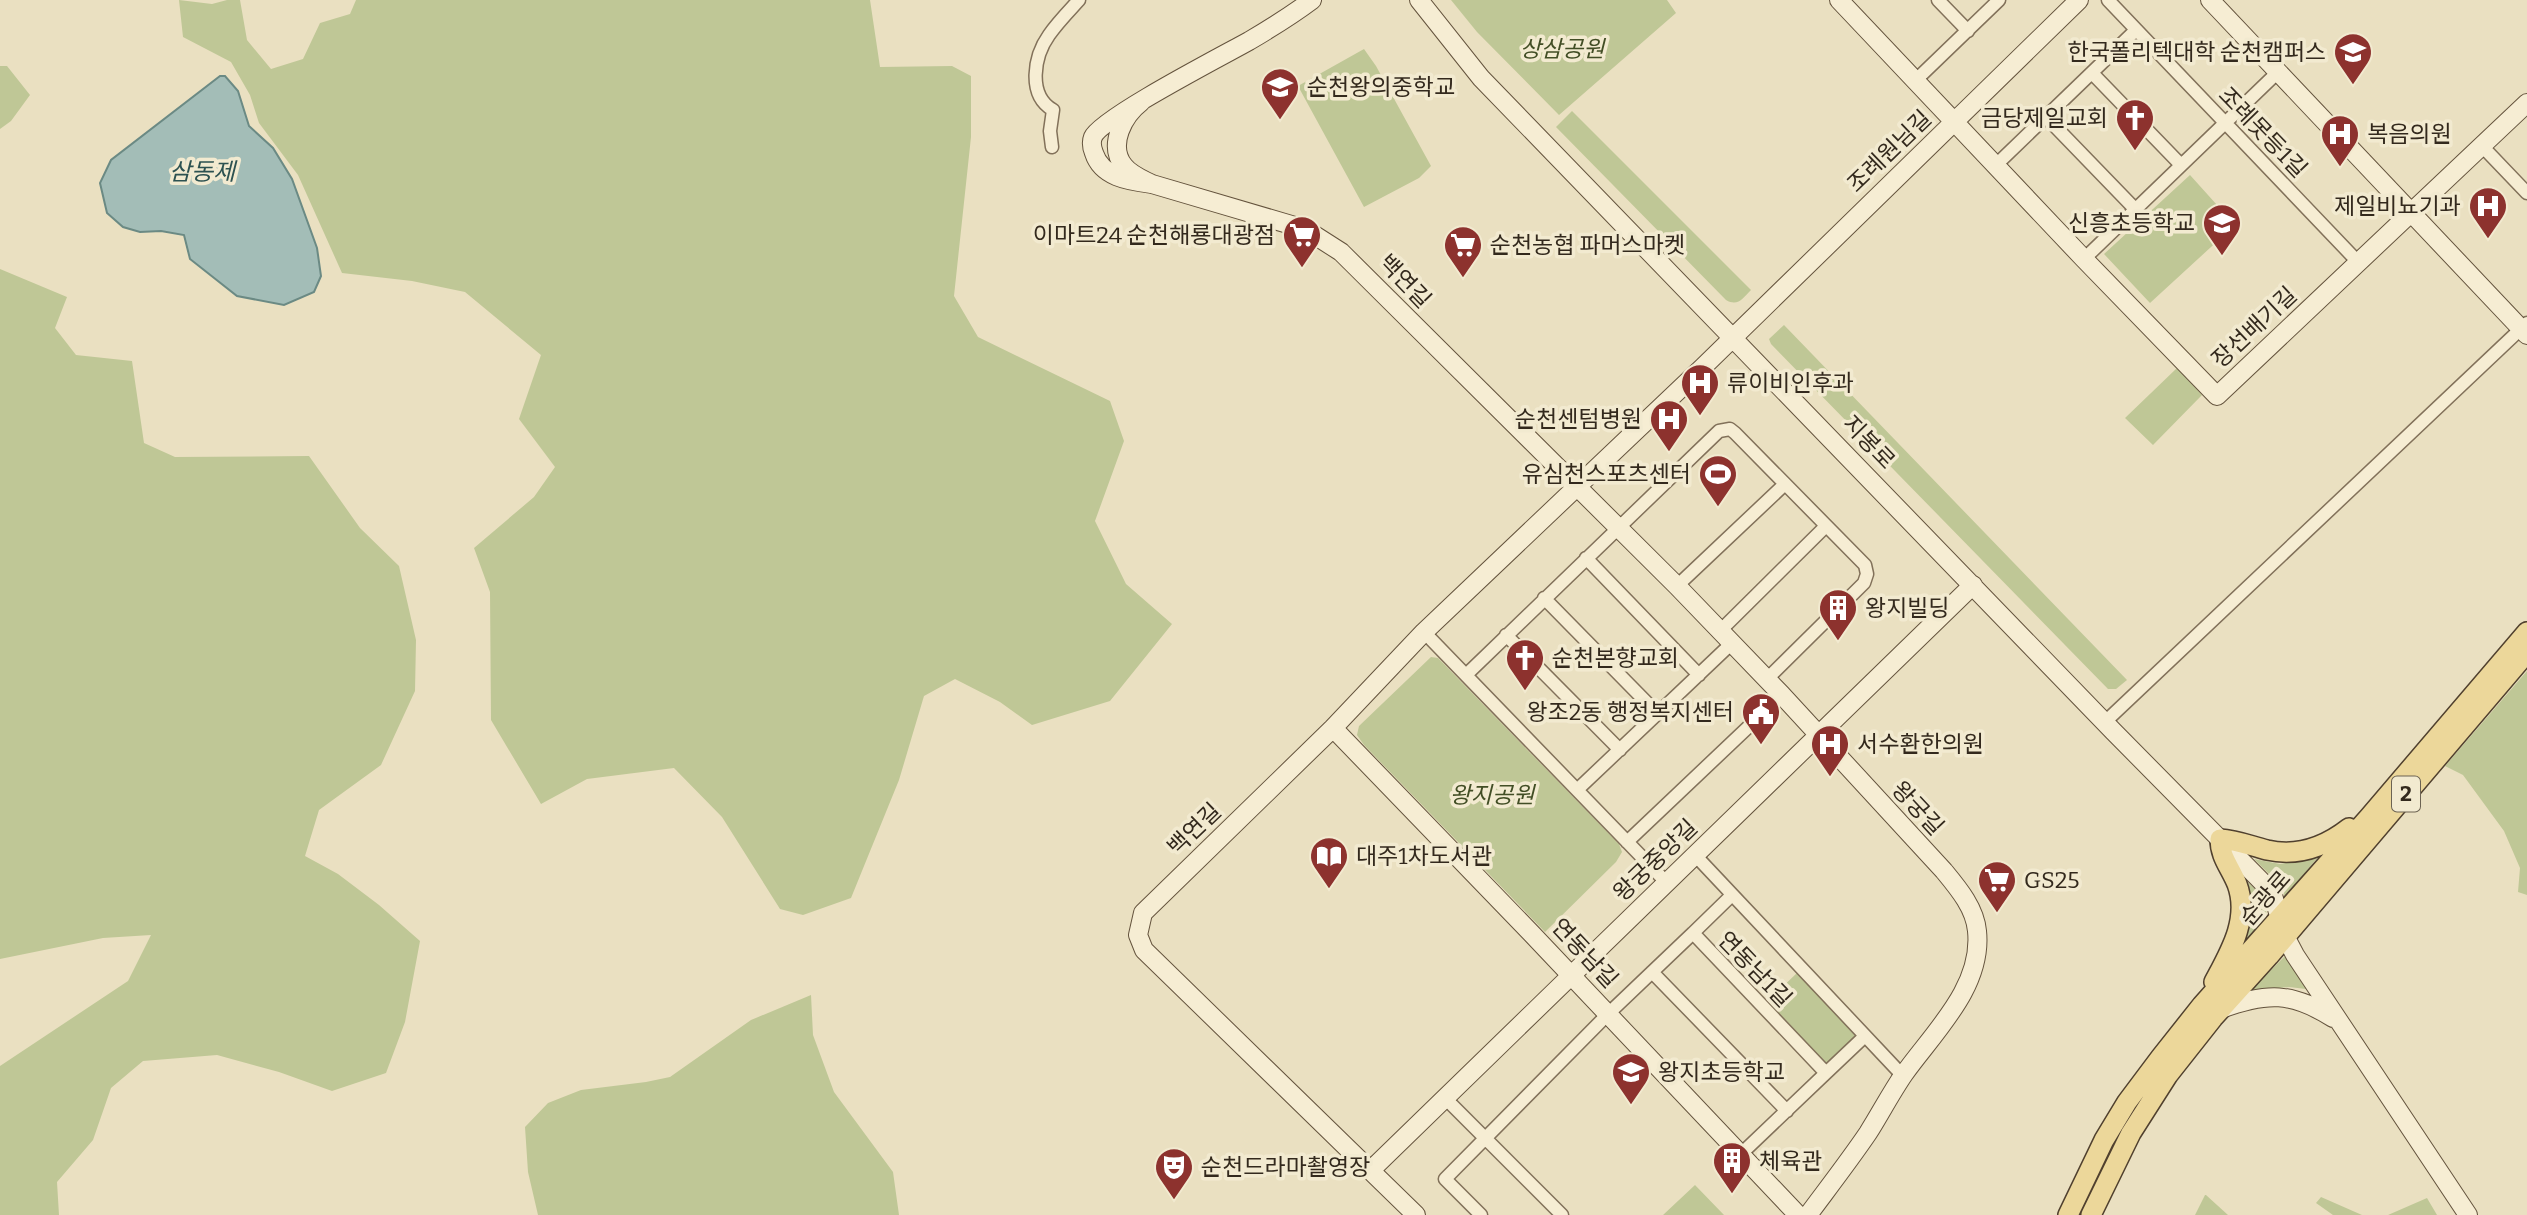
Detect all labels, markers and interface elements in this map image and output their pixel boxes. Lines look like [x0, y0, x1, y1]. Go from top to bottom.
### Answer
school or university icon: 한국폴리텍대학 순천캠퍼스 [2332, 31, 2374, 86]
park label: 상삼공원 [1520, 35, 1606, 63]
place label: 한국폴리텍대학 순천캠퍼스 [2067, 38, 2326, 66]
school or university icon: 순천왕의중학교 [1259, 66, 1301, 121]
place label: 순천왕의중학교 [1307, 73, 1455, 101]
street label: 조례못등1길 [2213, 81, 2313, 183]
church icon: 금당제일교회 [2114, 97, 2156, 152]
street label: 조례원님길 [1841, 104, 1937, 198]
place label: 금당제일교회 [1981, 104, 2108, 132]
hospital icon: 복음의원 [2319, 113, 2361, 168]
place label: 복음의원 [2367, 120, 2452, 148]
water label: 삼동제 [169, 158, 238, 186]
hospital icon: 제일비뇨기과 [2467, 185, 2509, 240]
place label: 제일비뇨기과 [2334, 192, 2461, 220]
school or university icon: 신흥초등학교 [2201, 202, 2243, 257]
place label: 신흥초등학교 [2068, 209, 2195, 237]
supermarket icon: 이마트24 순천해룡대광점 [1281, 214, 1323, 269]
place label: 이마트24 순천해룡대광점 [1033, 221, 1275, 249]
supermarket icon: 순천농협 파머스마켓 [1442, 224, 1484, 279]
place label: 순천농협 파머스마켓 [1490, 231, 1685, 259]
street label: 백연길 [1373, 248, 1437, 314]
street label: 장선배기길 [2206, 281, 2302, 373]
hospital icon: 류이비인후과 [1679, 362, 1721, 417]
place label: 류이비인후과 [1727, 369, 1854, 397]
hospital icon: 순천센텀병원 [1648, 398, 1690, 453]
place label: 순천센텀병원 [1515, 405, 1642, 433]
street label: 지봉로 [1837, 409, 1901, 475]
sports icon: 유심천스포츠센터 [1697, 453, 1739, 508]
place label: 유심천스포츠센터 [1522, 460, 1691, 488]
building icon: 왕지빌딩 [1817, 587, 1859, 642]
place label: 왕지빌딩 [1865, 594, 1950, 622]
church icon: 순천본향교회 [1504, 637, 1546, 692]
place label: 순천본향교회 [1552, 644, 1679, 672]
public building icon: 왕조2동 행정복지센터 [1740, 691, 1782, 746]
place label: 왕조2동 행정복지센터 [1526, 698, 1734, 726]
hospital icon: 서수환한의원 [1809, 723, 1851, 778]
place label: 서수환한의원 [1857, 730, 1984, 758]
street label: 왕궁길 [1886, 775, 1950, 841]
road number: 2 [2392, 776, 2420, 812]
park label: 왕지공원 [1450, 781, 1536, 809]
street label: 백연길 [1161, 797, 1227, 861]
street label: 왕궁중앙길 [1607, 813, 1703, 907]
library icon: 대주1차도서관 [1308, 835, 1350, 890]
place label: 대주1차도서관 [1356, 842, 1492, 870]
supermarket icon: GS25 [1976, 859, 2018, 914]
street label: 순광로 [2234, 865, 2296, 931]
place label: GS25 [2024, 866, 2080, 894]
street label: 연동남길 [1546, 913, 1624, 993]
street label: 연동남1길 [1712, 925, 1798, 1013]
school or university icon: 왕지초등학교 [1610, 1051, 1652, 1106]
place label: 왕지초등학교 [1658, 1058, 1785, 1086]
building icon: 체육관 [1711, 1140, 1753, 1195]
theatre icon: 순천드라마촬영장 [1153, 1146, 1195, 1201]
place label: 체육관 [1759, 1147, 1822, 1175]
place label: 순천드라마촬영장 [1201, 1153, 1370, 1181]

